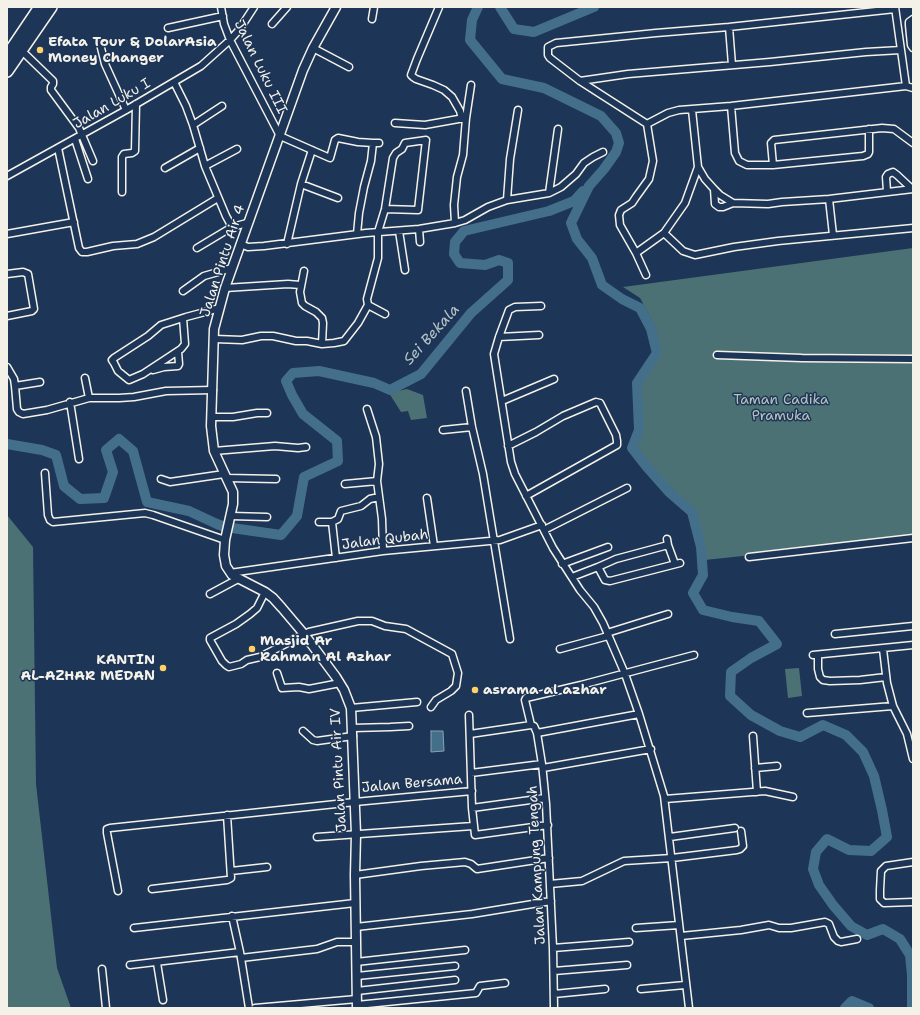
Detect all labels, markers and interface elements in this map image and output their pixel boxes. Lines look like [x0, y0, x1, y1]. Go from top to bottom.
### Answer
street label: Jalan Luku III [230, 17, 290, 117]
place label: Efata Tour & DolarAsia Money Changer [48, 34, 217, 66]
marker: Efata Tour & DolarAsia Money Changer [35, 45, 45, 55]
street label: Jalan Luku I [70, 75, 154, 133]
street label: Jalan Pintu Air 4 [197, 203, 249, 319]
water label: Sei Bekala [400, 301, 464, 369]
park label: Taman Cadika Pramuka [733, 392, 829, 424]
street label: Jalan Qubah [341, 526, 429, 554]
place label: Masjid Ar Rahman Al Azhar [260, 633, 391, 666]
marker: Masjid Ar Rahman Al Azhar [247, 644, 257, 654]
place label: KANTIN AL-AZHAR MEDAN [20, 652, 155, 684]
marker: KANTIN AL-AZHAR MEDAN [158, 663, 168, 673]
place label: asrama al azhar [483, 682, 607, 698]
marker: asrama al azhar [470, 685, 480, 695]
street label: Jalan Pintu Air IV [327, 708, 351, 832]
street label: Jalan Bersama [361, 771, 463, 797]
street label: Jalan Kampung Tengah [524, 785, 550, 945]

